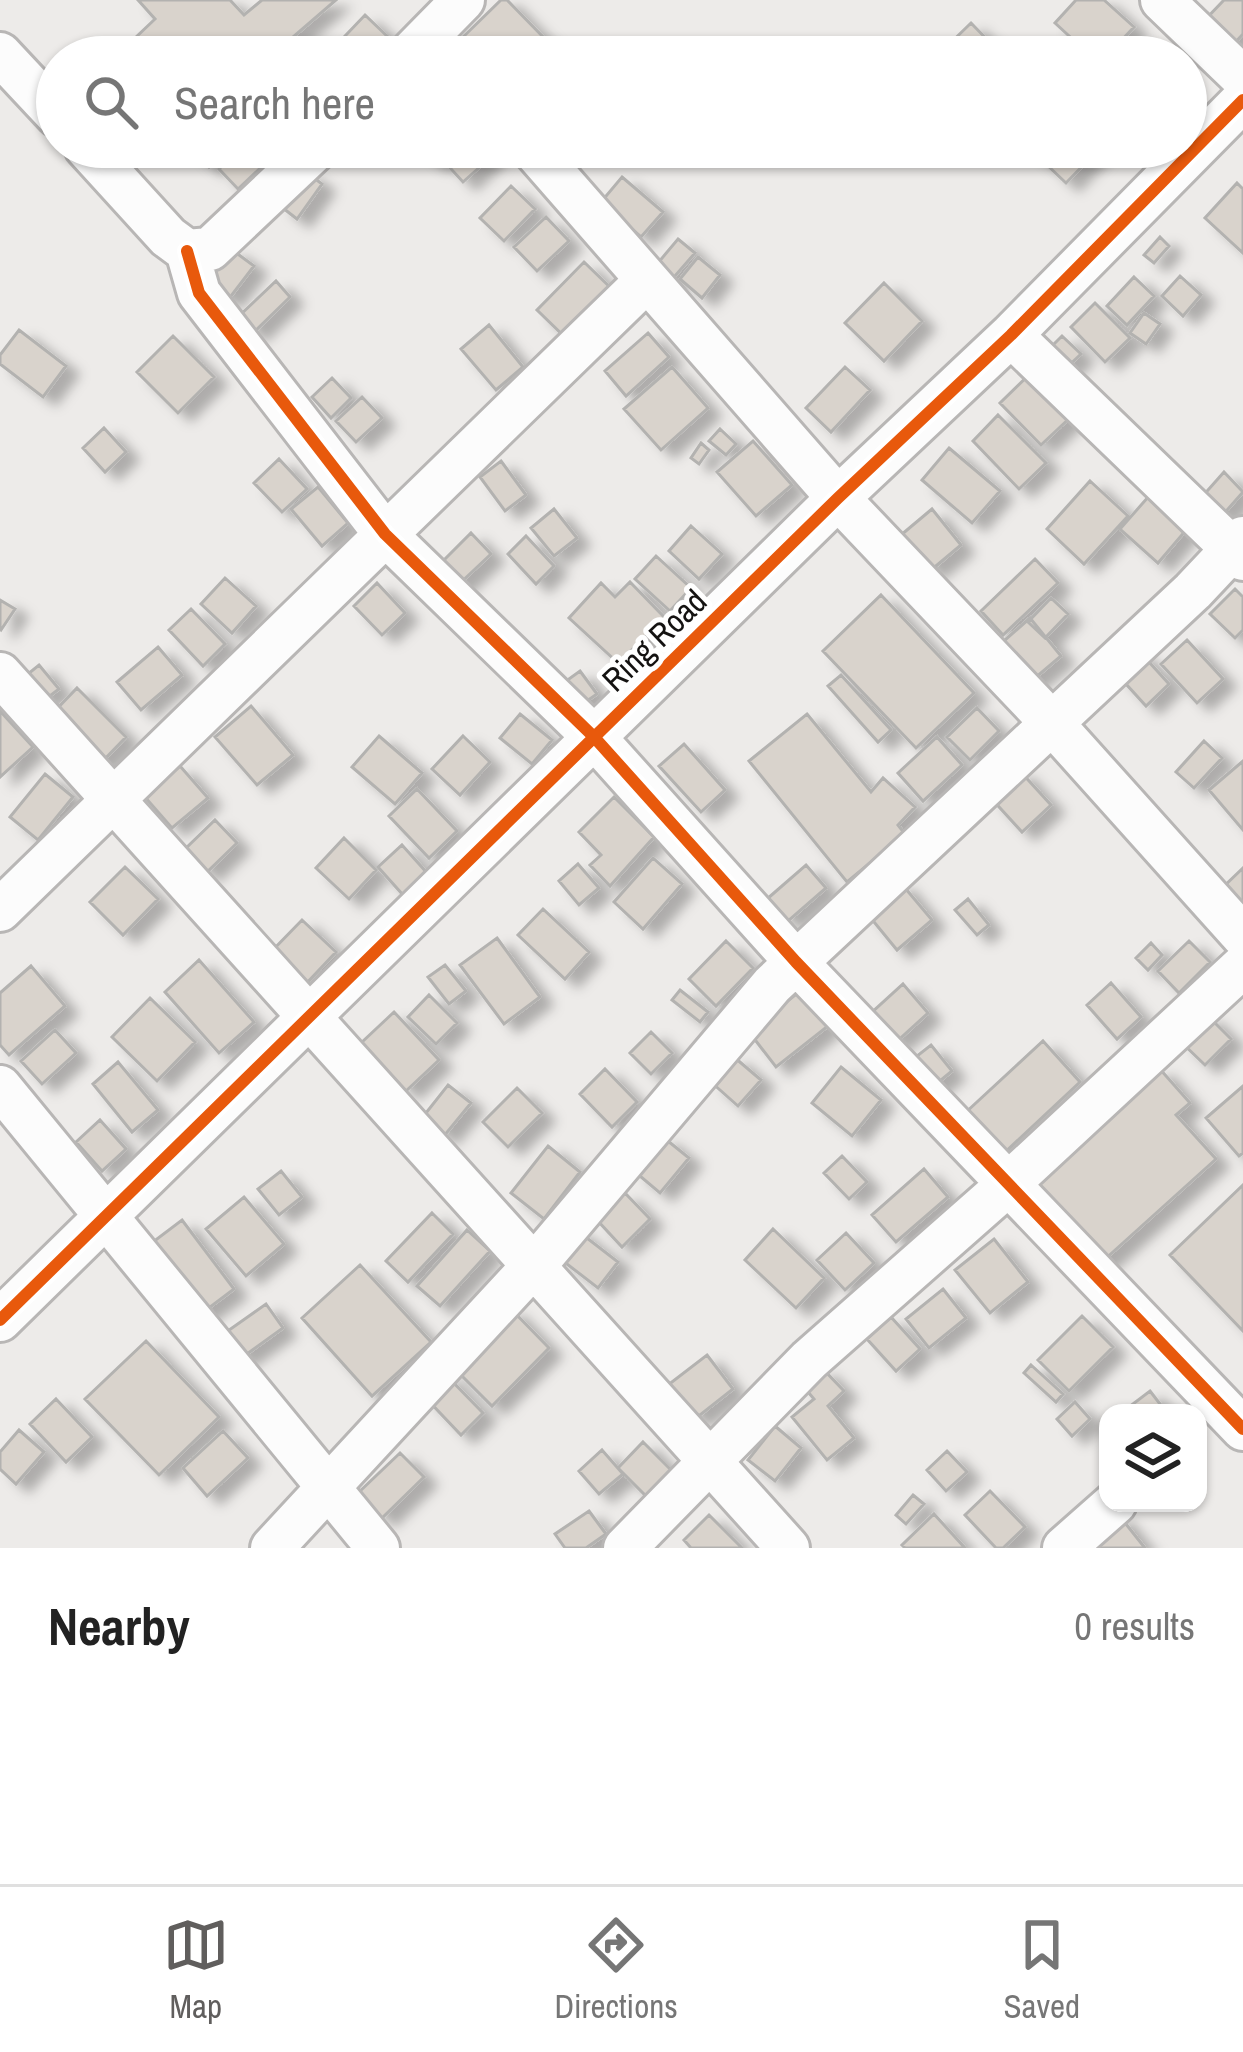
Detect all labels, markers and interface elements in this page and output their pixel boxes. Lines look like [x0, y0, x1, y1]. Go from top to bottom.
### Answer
search box [36, 36, 1207, 168]
icon: search [78, 69, 144, 135]
text: Search here [174, 72, 375, 133]
street label: Ring Road [592, 579, 716, 701]
map controls [1099, 1404, 1207, 1512]
button: layers [1099, 1404, 1207, 1512]
text: Nearby [48, 1592, 190, 1661]
text: 0 results [1074, 1600, 1195, 1652]
tab: Map [163, 1912, 229, 2028]
tab: Directions [554, 1912, 678, 2028]
tab: Saved [1003, 1912, 1080, 2028]

